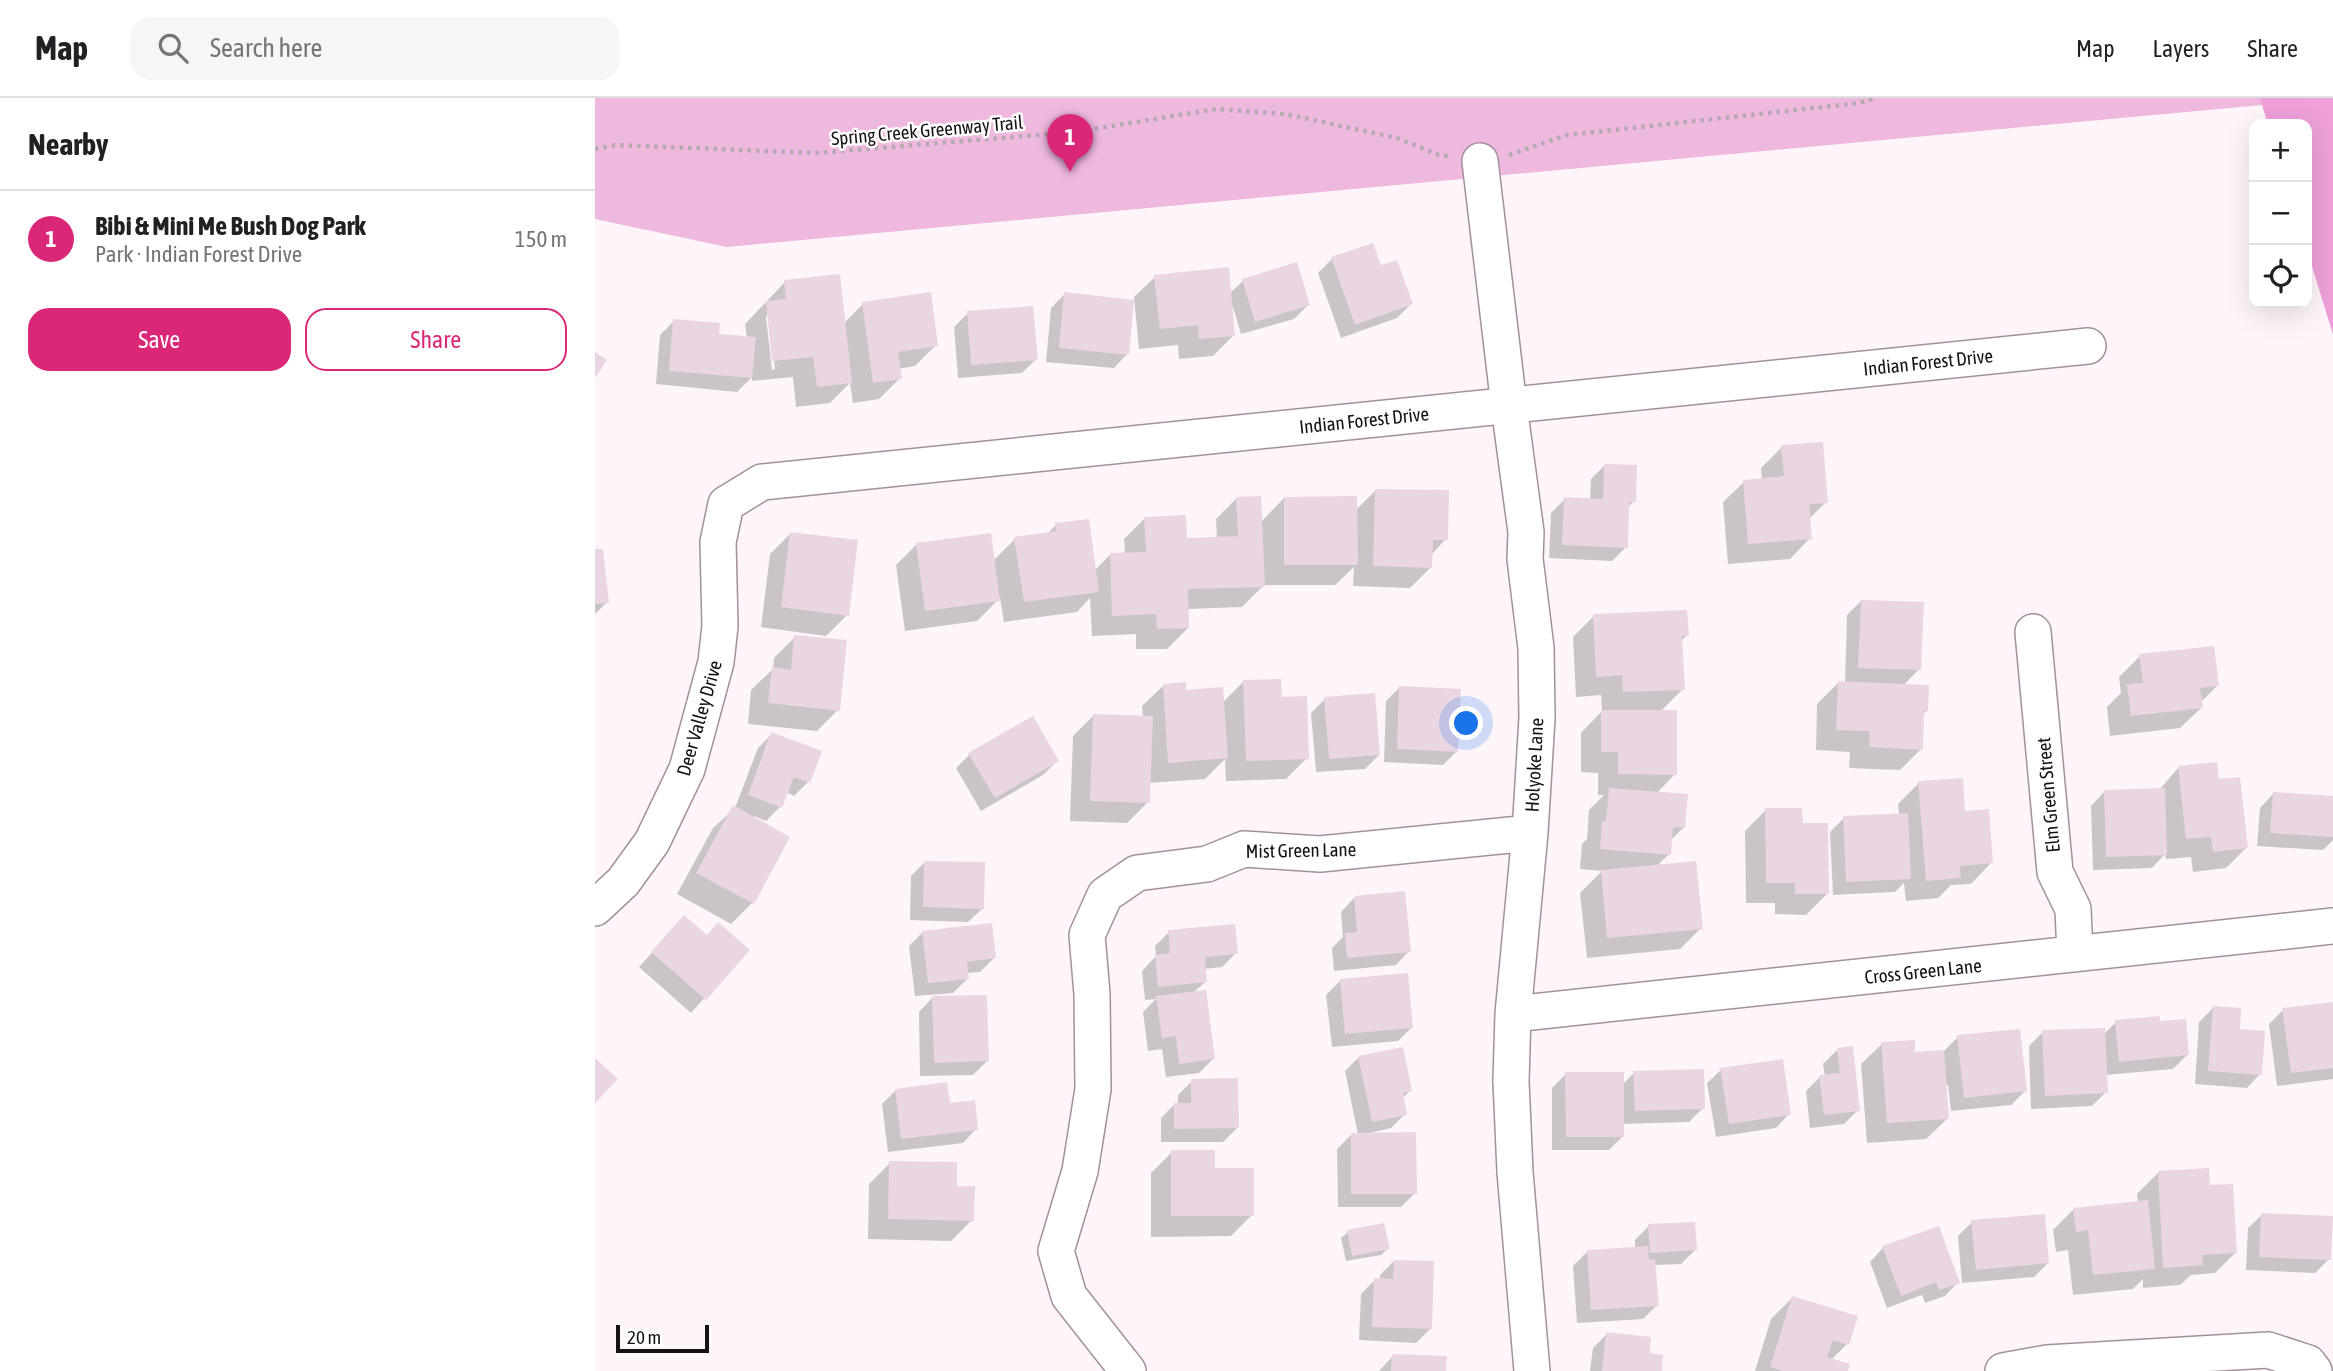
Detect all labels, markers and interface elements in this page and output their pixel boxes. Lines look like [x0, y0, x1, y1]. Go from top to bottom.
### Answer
search box [130, 17, 620, 80]
text: Map [35, 29, 88, 67]
icon: search [154, 29, 192, 67]
text: Search here [210, 33, 322, 63]
text: Map [2076, 35, 2115, 62]
text: Layers [2153, 35, 2209, 62]
text: Share [2247, 35, 2298, 62]
street label: Spring Creek Greenway Trail [830, 111, 1024, 149]
pin: 1 [1047, 114, 1093, 172]
map controls [2249, 119, 2312, 308]
button: + [2249, 119, 2312, 182]
text: Nearby [28, 127, 108, 161]
button: − [2249, 182, 2312, 245]
text: Bibi & Mini Me Bush Dog Park [95, 211, 366, 241]
text: 1 [46, 226, 56, 252]
text: 150 m [515, 226, 567, 252]
text: Park · Indian Forest Drive [95, 241, 302, 267]
button: locate [2249, 245, 2312, 308]
button: Save [28, 308, 291, 371]
button: Share [305, 308, 567, 371]
street label: Indian Forest Drive [1862, 344, 1994, 380]
street label: Indian Forest Drive [1298, 402, 1430, 438]
street label: Deer Valley Drive [672, 658, 726, 778]
your location [1449, 706, 1483, 740]
street label: Holyoke Lane [1521, 717, 1547, 813]
street label: Elm Green Street [2032, 736, 2064, 854]
street label: Mist Green Lane [1246, 838, 1356, 862]
street label: Cross Green Lane [1863, 954, 1983, 988]
scale bar [616, 1322, 709, 1354]
text: 20 m [627, 1326, 661, 1348]

